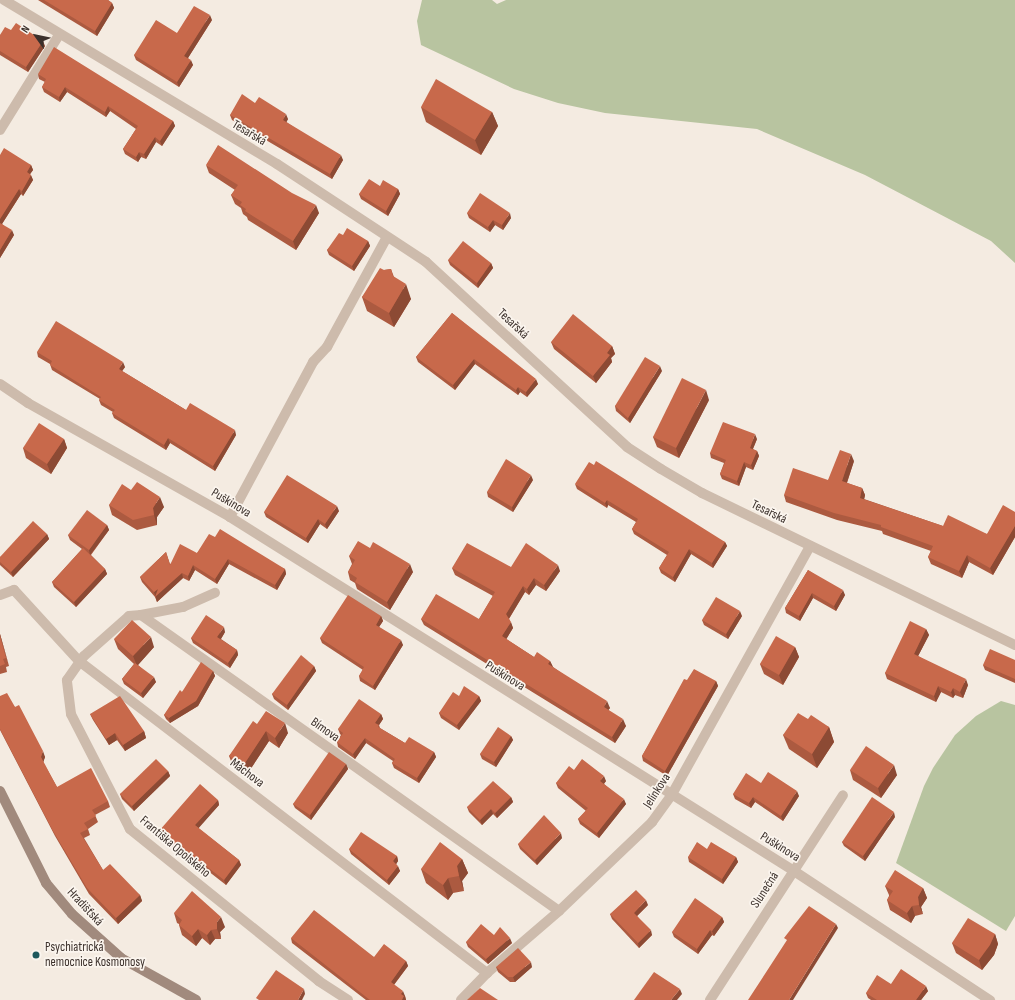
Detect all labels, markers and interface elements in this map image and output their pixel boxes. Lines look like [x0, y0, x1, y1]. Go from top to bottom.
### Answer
north arrow [16, 16, 56, 56]
text: N [18, 23, 33, 35]
street label: Tesařská [229, 117, 269, 149]
street label: Tesařská [494, 306, 532, 342]
street label: Puškinova [208, 485, 254, 521]
street label: Tesařská [749, 497, 789, 527]
street label: Puškinova [482, 658, 528, 694]
street label: Bímova [308, 715, 342, 745]
street label: Máchova [227, 755, 267, 791]
street label: Jelínkova [640, 771, 674, 811]
street label: Františka Opolského [137, 813, 213, 881]
street label: Puškinova [757, 829, 803, 865]
street label: Slunečná [748, 869, 782, 911]
street label: Hradišťská [64, 885, 106, 929]
place label: Psychiatrická nemocnice Kosmonosy [45, 940, 145, 971]
marker: Psychiatrická nemocnice Kosmonosy [30, 949, 42, 961]

